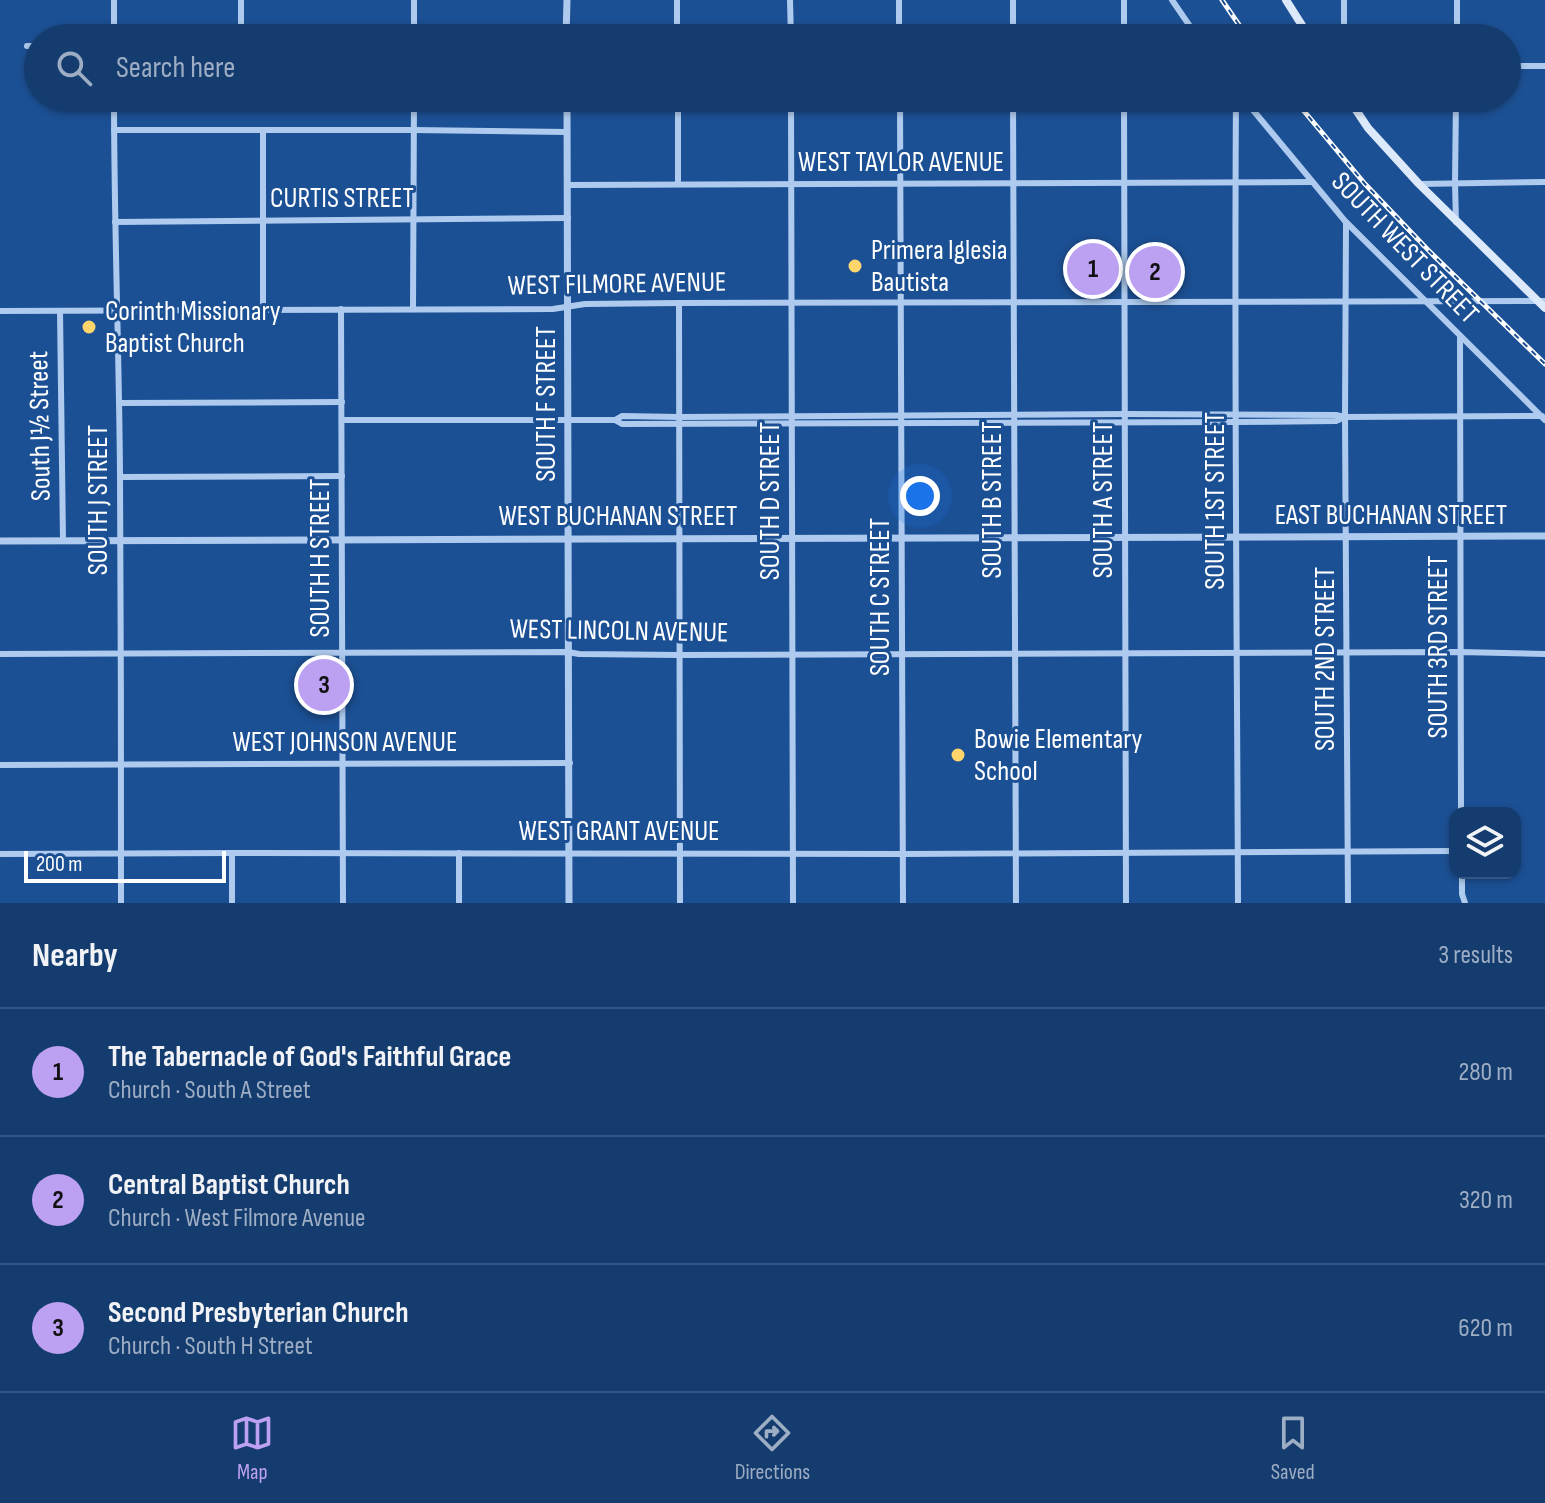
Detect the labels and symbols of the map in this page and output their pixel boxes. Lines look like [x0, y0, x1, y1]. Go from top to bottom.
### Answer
street label: WEST TAYLOR AVENUE [798, 146, 1004, 179]
street label: SOUTH WEST STREET [1325, 165, 1485, 331]
street label: CURTIS STREET [270, 182, 414, 215]
place label: Primera Iglesia Bautista [871, 234, 1007, 299]
pin: 1 [1067, 239, 1119, 299]
pin: 2 [1129, 242, 1181, 302]
marker: Primera Iglesia Bautista [846, 257, 864, 275]
street label: WEST FILMORE AVENUE [507, 266, 727, 302]
place label: Corinth Missionary Baptist Church [105, 295, 281, 360]
marker: Corinth Missionary Baptist Church [80, 318, 98, 336]
street label: SOUTH F STREET [530, 326, 563, 482]
street label: South J½ Street [22, 351, 58, 501]
street label: SOUTH 1ST STREET [1199, 412, 1232, 590]
street label: SOUTH B STREET [976, 421, 1009, 579]
street label: SOUTH D STREET [754, 422, 787, 580]
street label: SOUTH A STREET [1087, 422, 1120, 578]
street label: SOUTH J STREET [82, 425, 115, 575]
your location [900, 476, 940, 516]
street label: SOUTH H STREET [304, 479, 337, 637]
street label: EAST BUCHANAN STREET [1275, 499, 1507, 532]
street label: WEST BUCHANAN STREET [499, 500, 737, 533]
street label: SOUTH C STREET [864, 518, 897, 676]
street label: SOUTH 3RD STREET [1422, 555, 1455, 739]
street label: SOUTH 2ND STREET [1309, 567, 1342, 751]
street label: WEST LINCOLN AVENUE [509, 613, 729, 649]
pin: 3 [298, 655, 350, 715]
place label: Bowie Elementary School [974, 723, 1142, 788]
street label: WEST JOHNSON AVENUE [233, 726, 457, 759]
marker: Bowie Elementary School [949, 746, 967, 764]
street label: WEST GRANT AVENUE [518, 815, 720, 848]
scale bar [24, 847, 226, 883]

